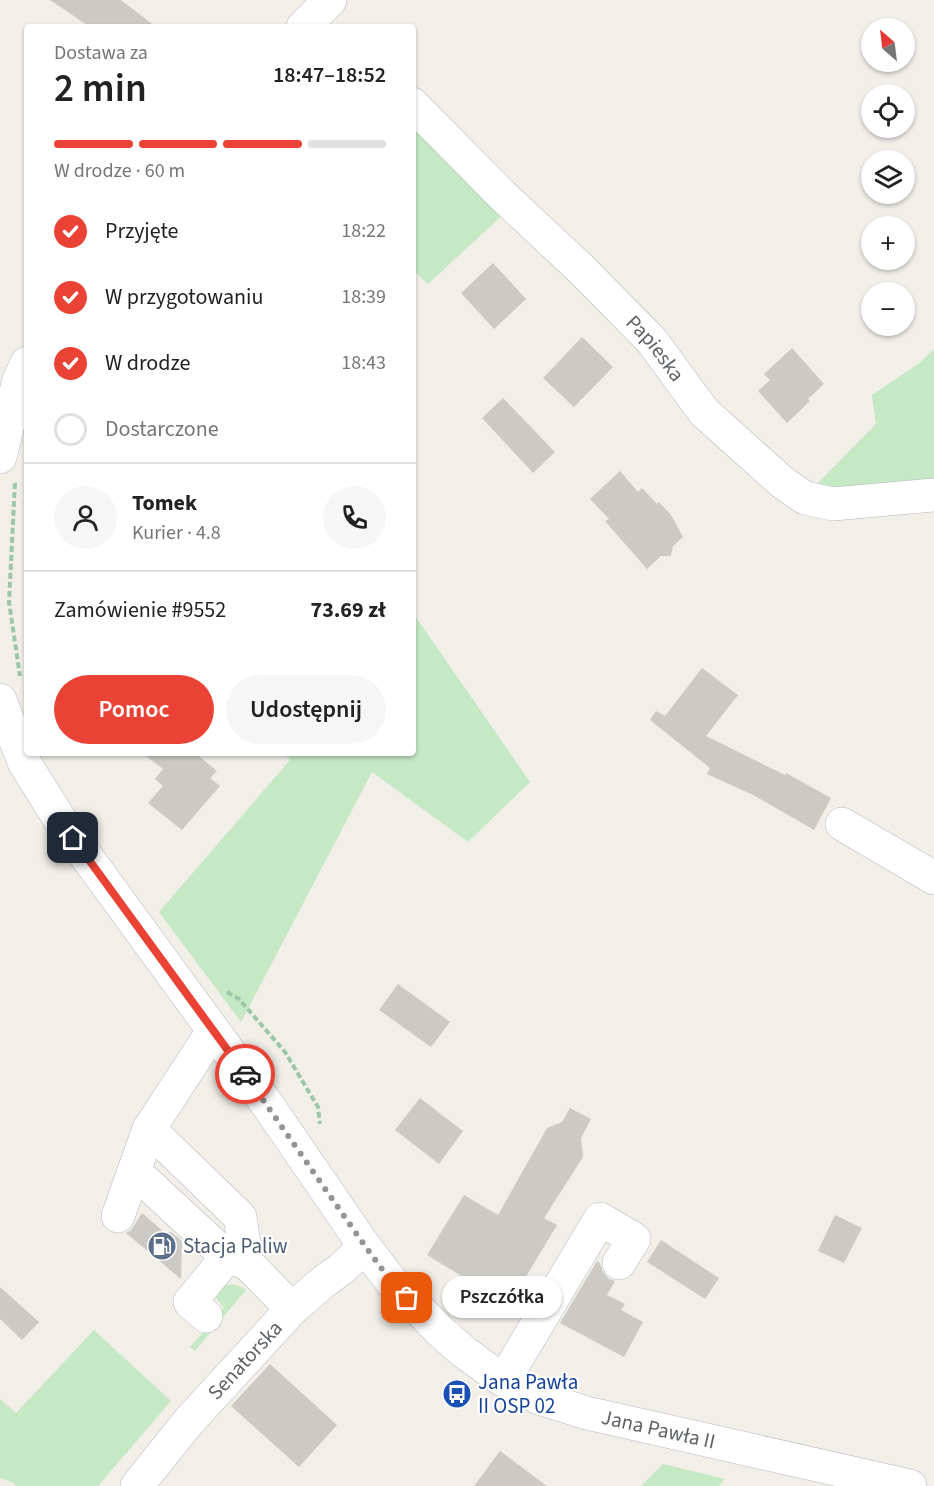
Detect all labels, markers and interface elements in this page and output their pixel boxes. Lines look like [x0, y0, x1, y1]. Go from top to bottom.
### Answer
north arrow [861, 18, 915, 72]
map controls [861, 18, 915, 336]
text: Dostawa za [54, 39, 148, 67]
text: 18:47–18:52 [273, 59, 386, 91]
text: 2 min [54, 61, 147, 117]
button: locate [861, 84, 915, 138]
button: layers [861, 150, 915, 204]
text: W drodze · 60 m [54, 157, 185, 185]
icon: check [54, 215, 87, 248]
text: Przyjęte [105, 215, 179, 247]
button: + [861, 216, 915, 270]
text: 18:22 [341, 217, 386, 245]
icon: check [54, 281, 87, 314]
text: W przygotowaniu [105, 281, 263, 313]
button: − [861, 282, 915, 336]
text: 18:39 [341, 283, 386, 311]
street label: Papieska [619, 308, 692, 388]
icon: check [54, 347, 87, 380]
text: W drodze [105, 347, 191, 379]
text: 18:43 [341, 349, 386, 377]
text: Dostarczone [105, 413, 219, 445]
button: person [54, 486, 117, 549]
button: phone [323, 486, 386, 549]
text: Tomek [132, 487, 197, 519]
text: Kurier · 4.8 [132, 519, 221, 547]
text: Zamówienie #9552 [54, 594, 226, 626]
text: 73.69 zł [311, 594, 386, 626]
button: Pomoc [54, 675, 214, 744]
button: Udostępnij [226, 675, 386, 744]
pin [47, 812, 98, 863]
icon: home [56, 821, 89, 854]
courier [215, 1044, 275, 1104]
icon: car [229, 1058, 262, 1091]
fuel station icon: Stacja Paliw [146, 1230, 178, 1262]
place label: Stacja Paliw [183, 1231, 288, 1261]
pin [381, 1272, 432, 1323]
callout: Pszczółka [443, 1277, 563, 1319]
icon: bag [390, 1281, 423, 1314]
text: Pszczółka [460, 1283, 544, 1311]
street label: Senatorska [201, 1314, 289, 1406]
place label: Jana Pawła II OSP 02 [478, 1367, 578, 1421]
bus stop icon: Jana Pawła II OSP 02 [441, 1378, 473, 1410]
street label: Jana Pawła II [599, 1402, 718, 1457]

